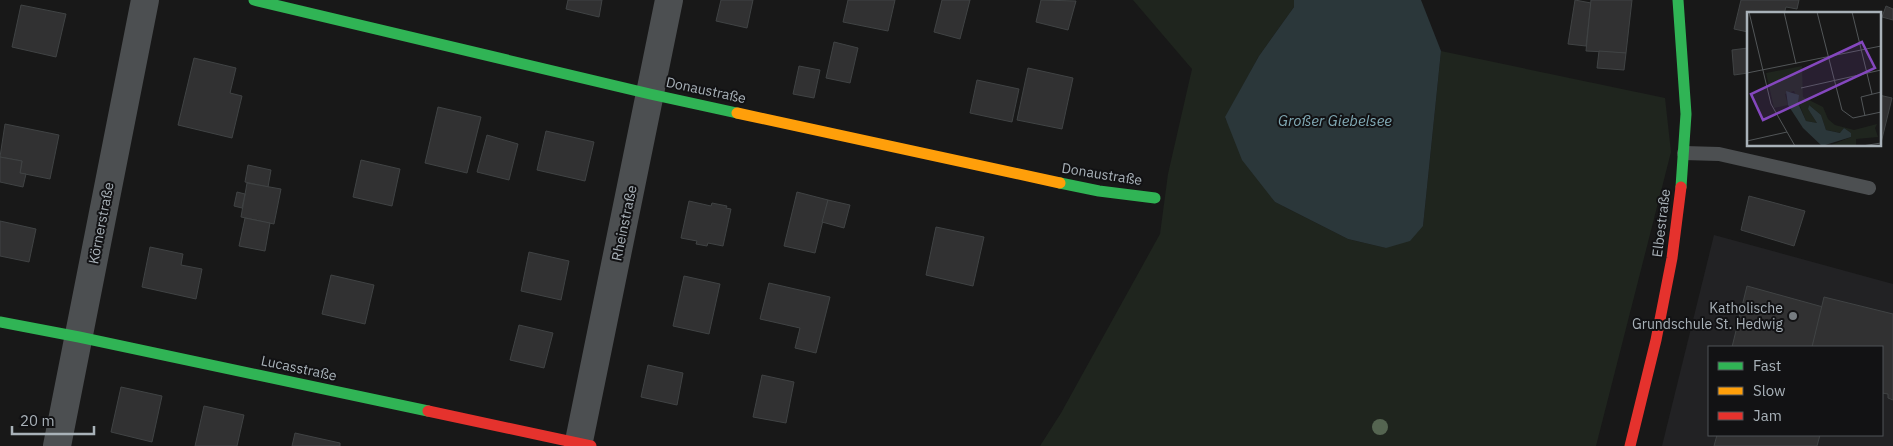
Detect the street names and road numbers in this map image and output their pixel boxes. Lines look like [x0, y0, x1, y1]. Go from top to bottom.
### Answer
street label: Donaustraße [664, 73, 748, 107]
street label: Donaustraße [1060, 159, 1144, 189]
street label: Körnerstraße [84, 180, 118, 266]
street label: Rheinstraße [607, 183, 641, 262]
street label: Elbestraße [1648, 188, 1674, 258]
street label: Lucasstraße [260, 351, 339, 385]

